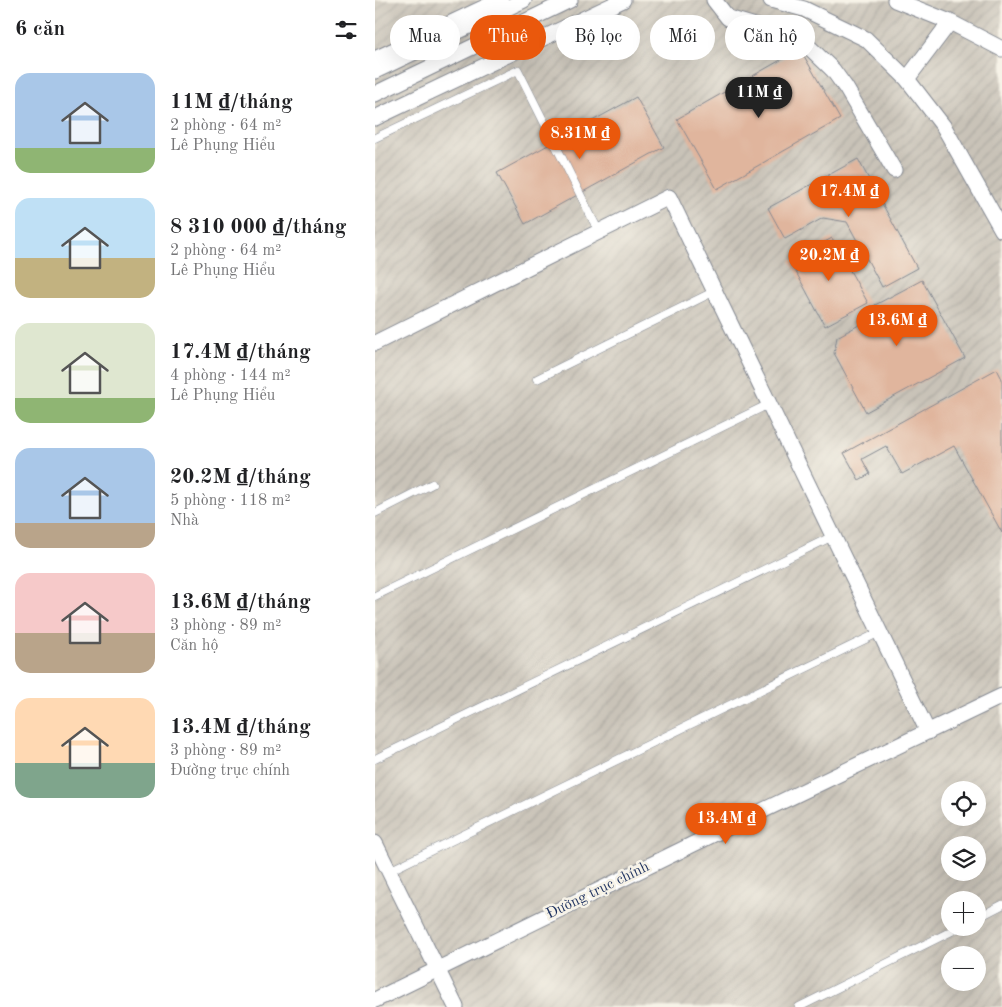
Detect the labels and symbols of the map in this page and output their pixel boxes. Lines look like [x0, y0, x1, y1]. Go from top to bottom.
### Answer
pin: 11M ₫ [724, 76, 794, 119]
pin: 8.31M ₫ [534, 118, 626, 160]
pin: 17.4M ₫ [803, 176, 895, 218]
pin: 20.2M ₫ [783, 240, 875, 282]
pin: 13.6M ₫ [851, 304, 943, 347]
pin: 13.4M ₫ [680, 802, 772, 845]
street label: Đường trục chính [544, 860, 652, 922]

